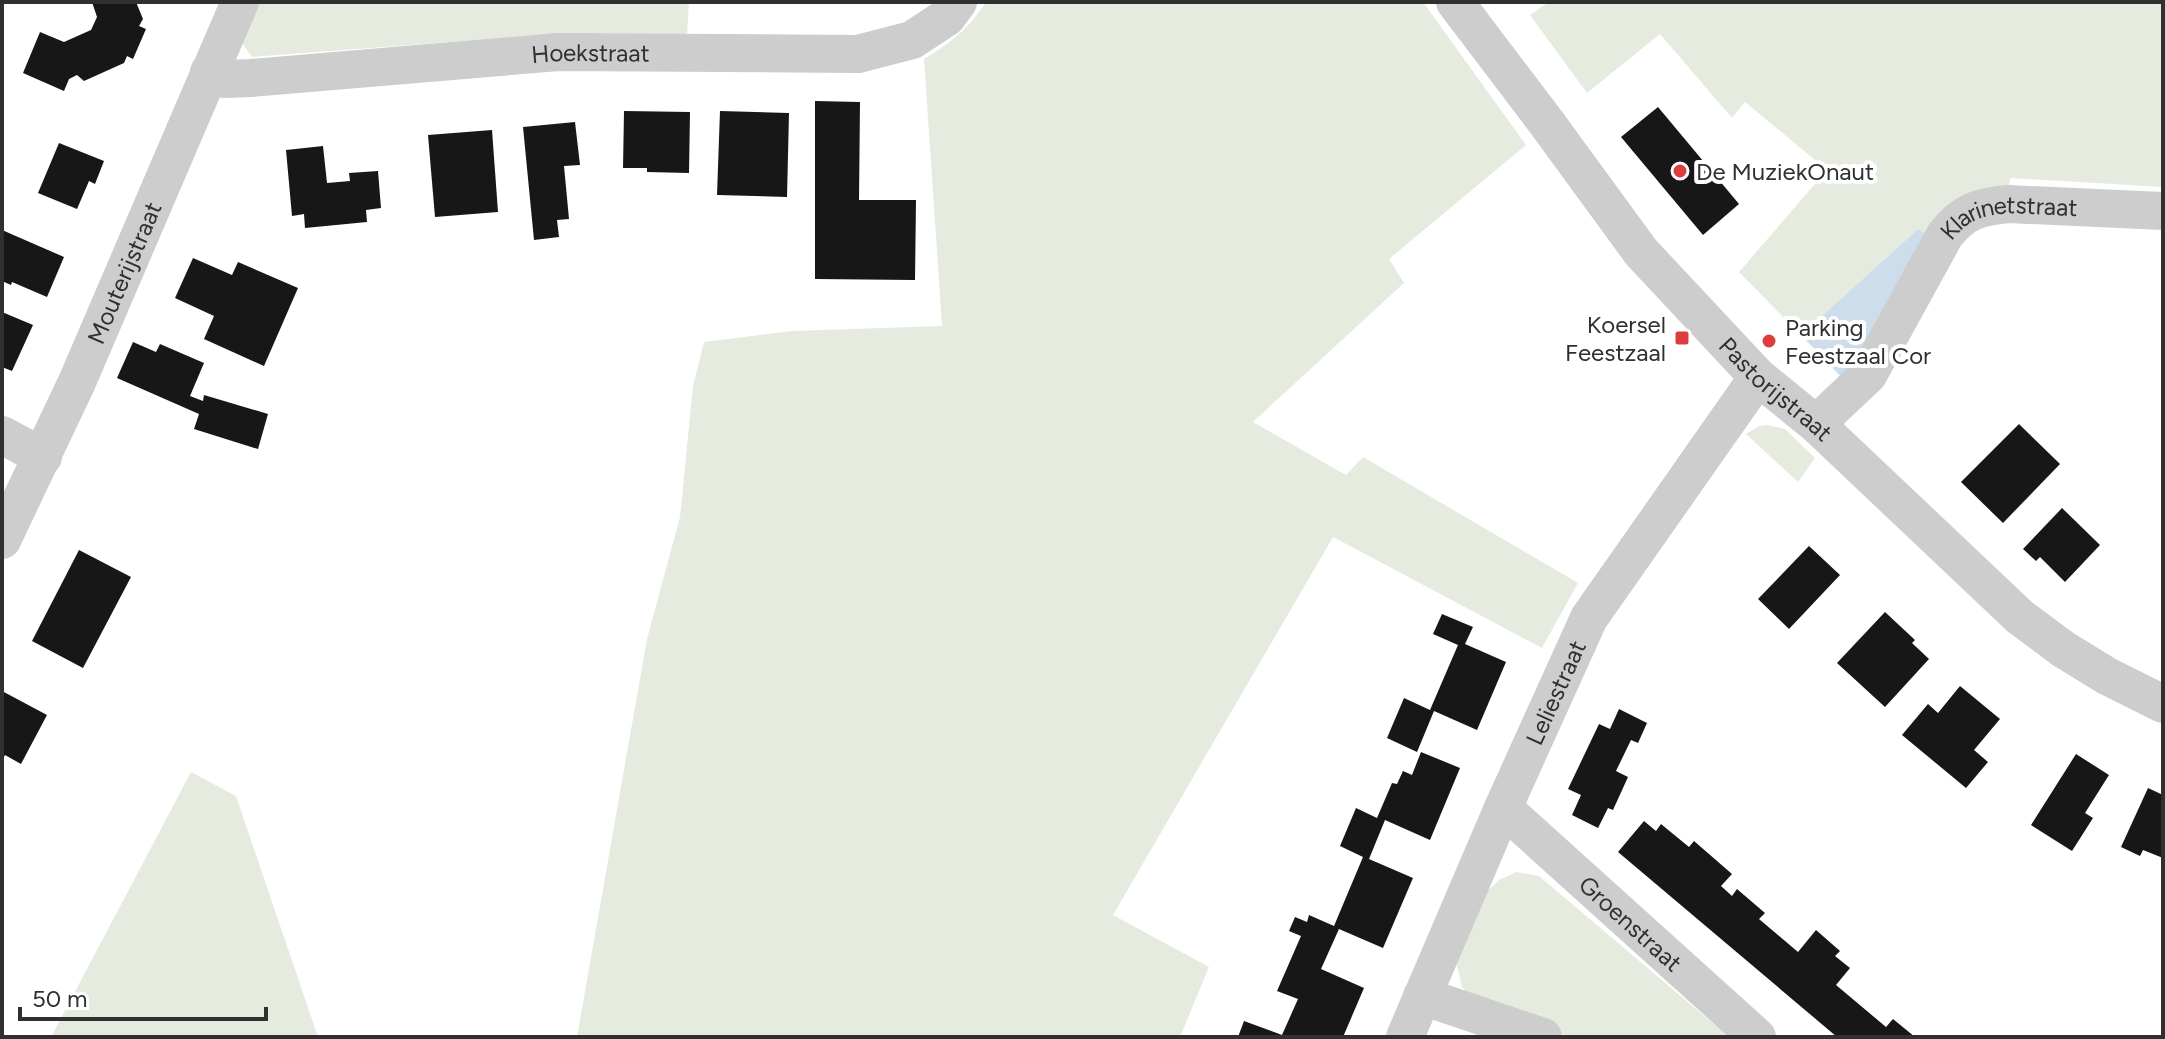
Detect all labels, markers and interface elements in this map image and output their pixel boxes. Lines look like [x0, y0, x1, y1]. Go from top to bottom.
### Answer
street label: Hoekstraat [530, 37, 650, 69]
place label: De MuziekOnaut [1696, 157, 1874, 186]
marker: De MuziekOnaut [1671, 162, 1689, 180]
street label: Klarinetstraat [1933, 189, 2078, 245]
street label: Mouterijstraat [81, 197, 167, 348]
place label: Koersel Feestzaal [1565, 310, 1666, 367]
place label: Parking Feestzaal Cor [1785, 313, 1931, 370]
marker: Koersel Feestzaal [1673, 329, 1691, 347]
street label: Pastorijstraat [1713, 331, 1839, 447]
marker: Parking Feestzaal Cor [1760, 332, 1778, 350]
street label: Leliestraat [1519, 636, 1592, 749]
street label: Groenstraat [1573, 869, 1688, 977]
scale bar [20, 971, 266, 1021]
text: 50 m [32, 984, 88, 1013]

